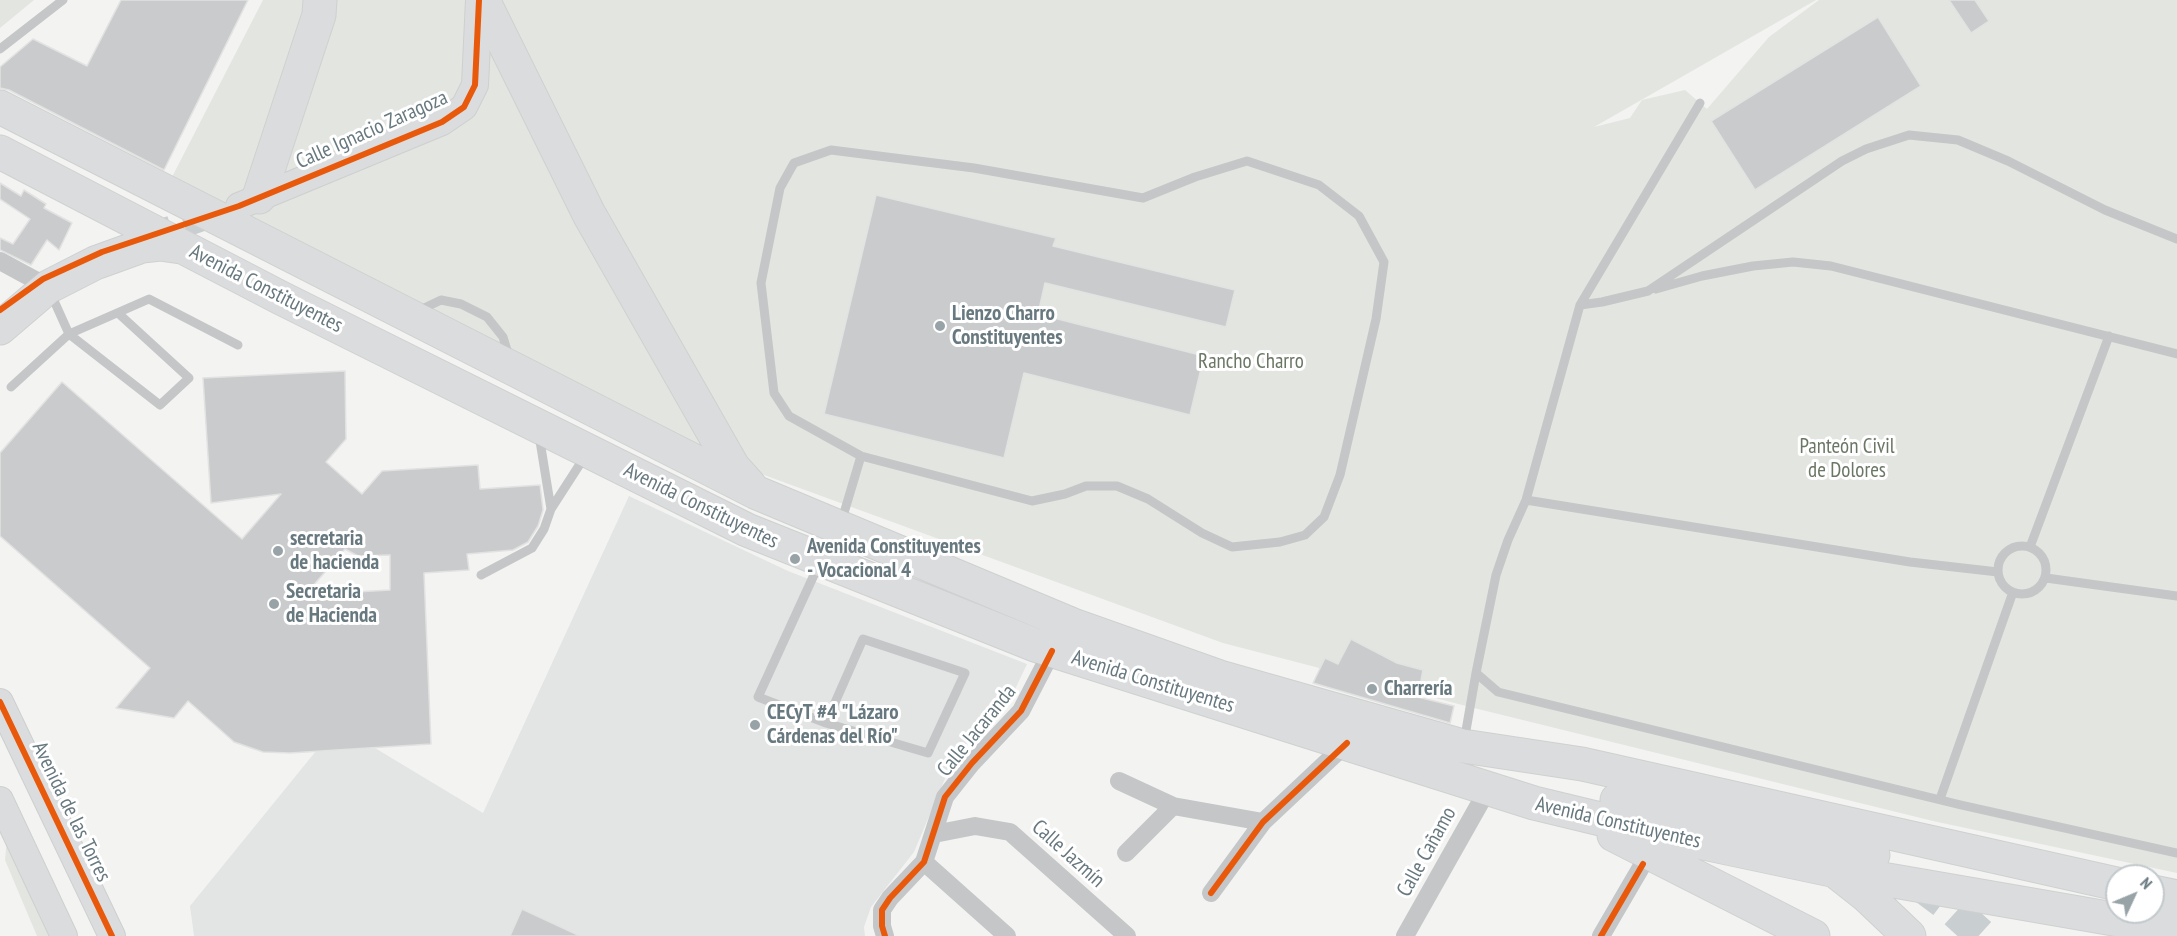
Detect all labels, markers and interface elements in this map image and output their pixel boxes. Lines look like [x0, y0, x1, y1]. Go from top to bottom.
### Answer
street label: Calle Ignacio Zaragoza [292, 85, 452, 175]
street label: Avenida Constituyentes [185, 239, 347, 339]
place label: Lienzo Charro Constituyentes [952, 301, 1063, 351]
marker: Lienzo Charro Constituyentes [933, 319, 947, 333]
park label: Rancho Charro [1198, 349, 1304, 375]
park label: Panteón Civil de Dolores [1799, 434, 1895, 484]
street label: Avenida Constituyentes [620, 458, 782, 554]
place label: secretaria de hacienda [290, 526, 379, 576]
place label: Avenida Constituyentes - Vocacional 4 [807, 534, 981, 584]
marker: secretaria de hacienda [271, 544, 285, 558]
marker: Avenida Constituyentes - Vocacional 4 [788, 552, 802, 566]
place label: Secretaria de Hacienda [286, 579, 377, 629]
marker: Secretaria de Hacienda [267, 597, 281, 611]
street label: Avenida Constituyentes [1069, 645, 1237, 719]
place label: Charrería [1384, 676, 1453, 702]
street label: Calle Jacaranda [932, 680, 1022, 782]
marker: Charrería [1365, 682, 1379, 696]
place label: CECyT #4 "Lázaro Cárdenas del Río" [767, 700, 899, 750]
marker: CECyT #4 "Lázaro Cárdenas del Río" [748, 718, 762, 732]
street label: Avenida de las Torres [26, 738, 116, 886]
street label: Avenida Constituyentes [1533, 792, 1703, 854]
street label: Calle Cañamo [1392, 803, 1462, 901]
street label: Calle Jazmín [1026, 815, 1110, 893]
north arrow [2105, 864, 2165, 924]
text: N [2136, 873, 2157, 893]

